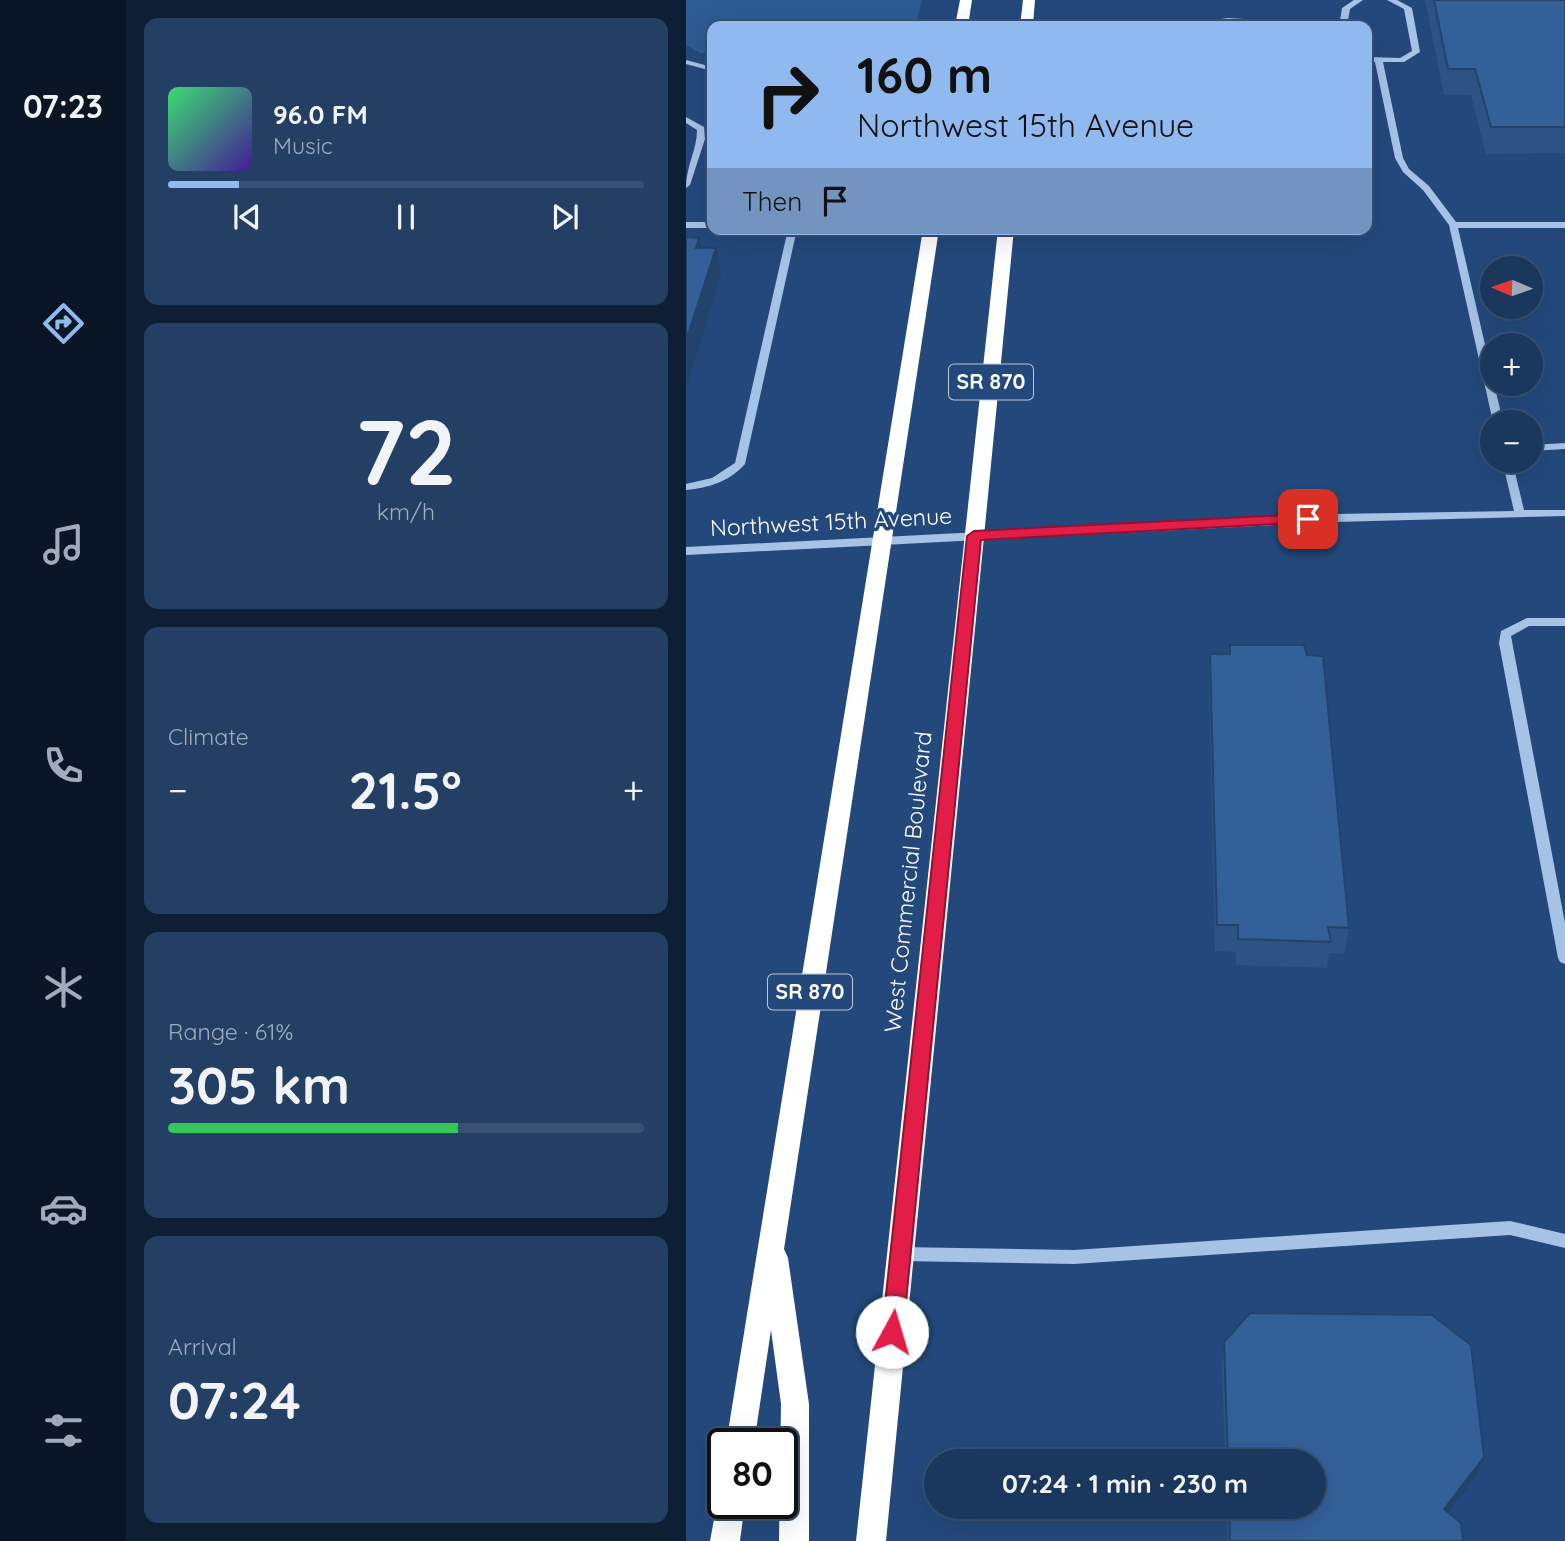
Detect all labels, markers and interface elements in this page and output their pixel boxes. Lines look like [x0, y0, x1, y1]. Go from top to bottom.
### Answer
text: 160 m [857, 44, 992, 105]
icon: right [742, 49, 833, 140]
text: 07:23 [23, 86, 103, 126]
text: 96.0 FM [273, 98, 368, 131]
text: Northwest 15th Avenue [857, 105, 1194, 145]
text: Music [273, 131, 333, 160]
icon: arrive [816, 182, 854, 220]
text: Then [742, 185, 802, 218]
icon: previous [228, 198, 266, 236]
icon: pause [387, 198, 425, 236]
icon: next [546, 198, 584, 236]
north arrow [1480, 256, 1544, 318]
map controls [1480, 256, 1543, 473]
icon: directions [39, 299, 88, 348]
button: + [1480, 333, 1543, 396]
road number: SR 870 [949, 364, 1033, 400]
text: 72 [355, 394, 457, 508]
button: − [1480, 410, 1543, 473]
pin [1278, 489, 1338, 549]
text: km/h [377, 497, 435, 526]
icon: arrive [1289, 500, 1327, 538]
street label: Northwest 15th Avenue [709, 501, 953, 542]
icon: music [39, 520, 88, 569]
text: Climate [168, 722, 249, 751]
street label: West Commercial Boulevard [877, 730, 938, 1034]
icon: phone [39, 741, 88, 790]
text: 21.5° [349, 757, 462, 822]
text: − [168, 766, 188, 814]
text: + [623, 766, 644, 814]
icon: climate [39, 963, 88, 1012]
road number: SR 870 [768, 974, 852, 1010]
text: Range · 61% [168, 1017, 293, 1046]
text: 305 km [168, 1052, 350, 1117]
icon: car [39, 1184, 88, 1233]
position arrow [855, 1295, 929, 1369]
text: Arrival [168, 1332, 237, 1361]
text: 07:24 [168, 1367, 301, 1432]
icon: filters [39, 1406, 88, 1455]
speed limit sign: 80 [707, 1428, 798, 1519]
text: 07:24 · 1 min · 230 m [1002, 1467, 1248, 1500]

